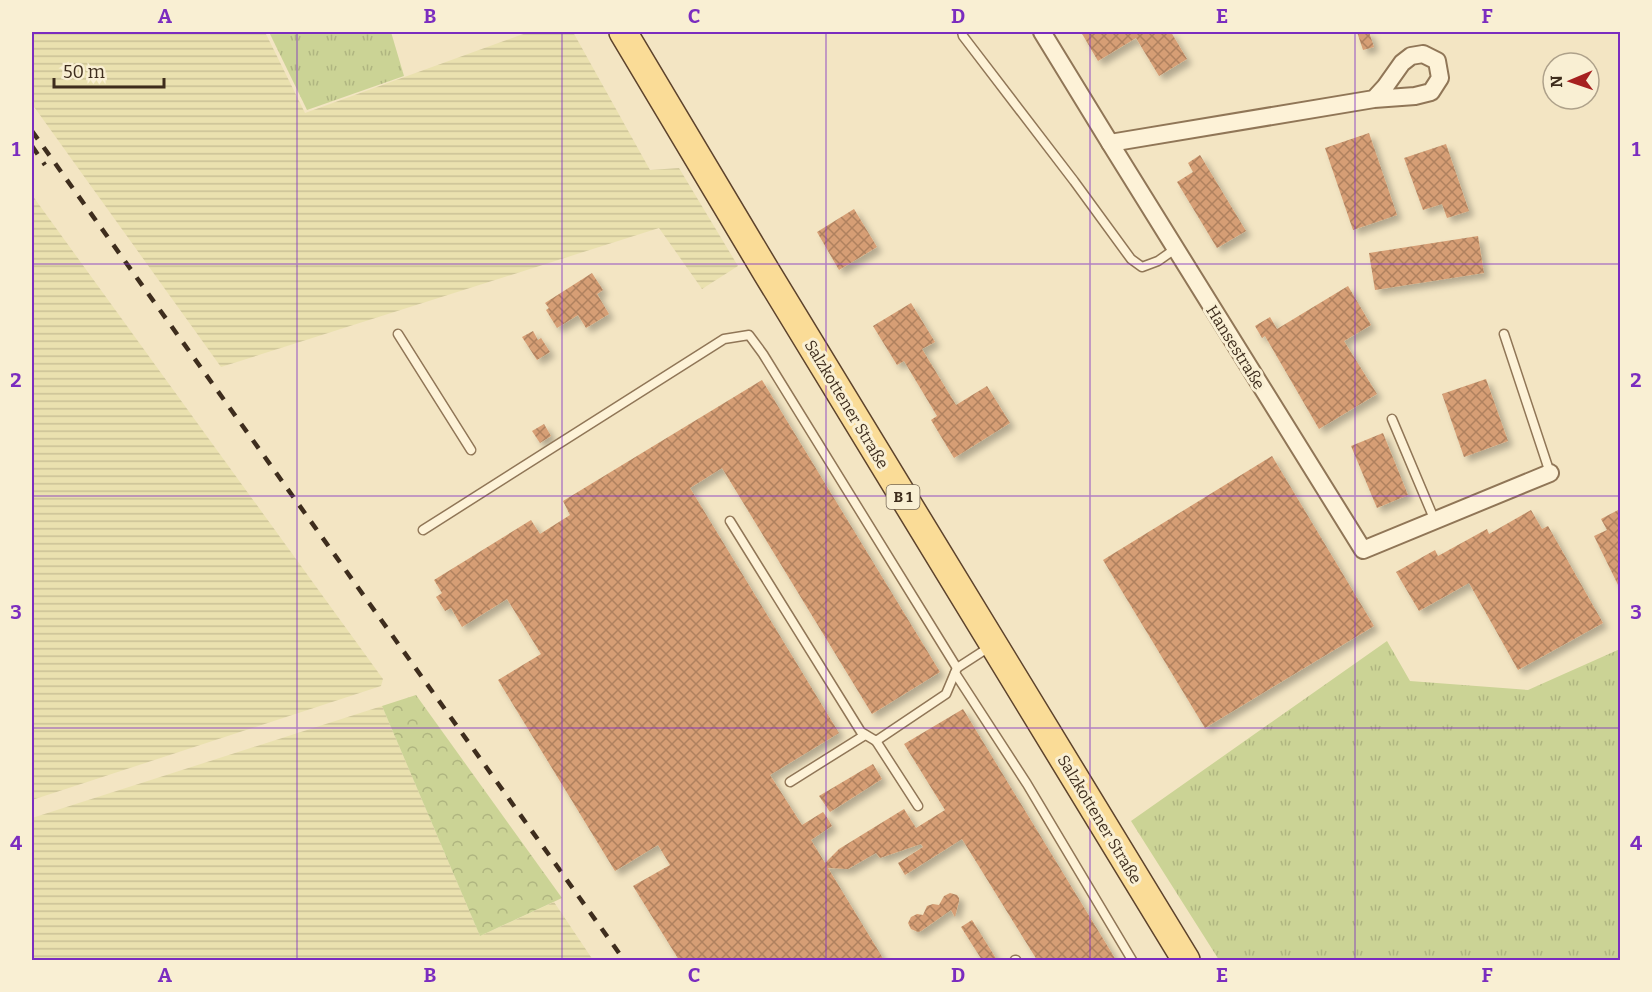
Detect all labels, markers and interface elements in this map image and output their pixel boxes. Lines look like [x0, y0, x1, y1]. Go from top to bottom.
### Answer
text: A [158, 4, 173, 28]
text: B [424, 4, 437, 28]
text: C [688, 4, 700, 28]
text: D [951, 4, 965, 28]
text: E [1216, 4, 1228, 28]
text: F [1481, 4, 1493, 28]
scale bar [54, 51, 164, 89]
north arrow [1541, 51, 1601, 111]
text: 50 m [63, 61, 105, 83]
text: N [1547, 75, 1566, 88]
text: 1 [12, 137, 21, 161]
text: 1 [1632, 137, 1641, 161]
street label: Hansestraße [1202, 302, 1269, 393]
street label: Salzkottener Straße [801, 336, 893, 472]
text: 2 [10, 368, 22, 392]
text: 2 [1630, 368, 1642, 392]
road number: B 1 [886, 485, 920, 509]
text: 3 [10, 600, 22, 624]
text: 3 [1630, 600, 1642, 624]
street label: Salzkottener Straße [1054, 751, 1146, 887]
text: 4 [10, 831, 22, 855]
text: 4 [1630, 831, 1642, 855]
text: A [158, 963, 173, 987]
text: B [424, 963, 437, 987]
text: C [688, 963, 700, 987]
text: D [951, 963, 965, 987]
text: E [1216, 963, 1228, 987]
text: F [1481, 963, 1493, 987]

